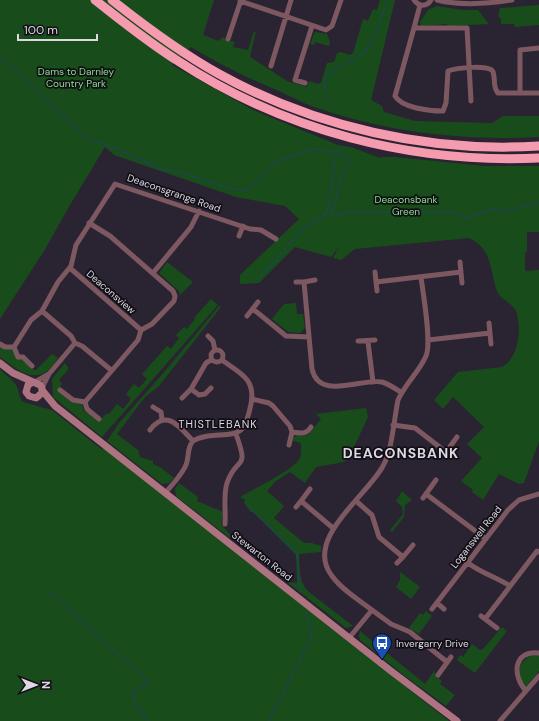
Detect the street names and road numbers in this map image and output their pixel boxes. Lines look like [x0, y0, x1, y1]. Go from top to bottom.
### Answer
street label: Deaconsgrange Road [126, 171, 222, 215]
street label: Deaconsview [84, 267, 139, 317]
street label: Loganswell Road [448, 503, 504, 571]
street label: Stewarton Road [229, 528, 295, 584]

